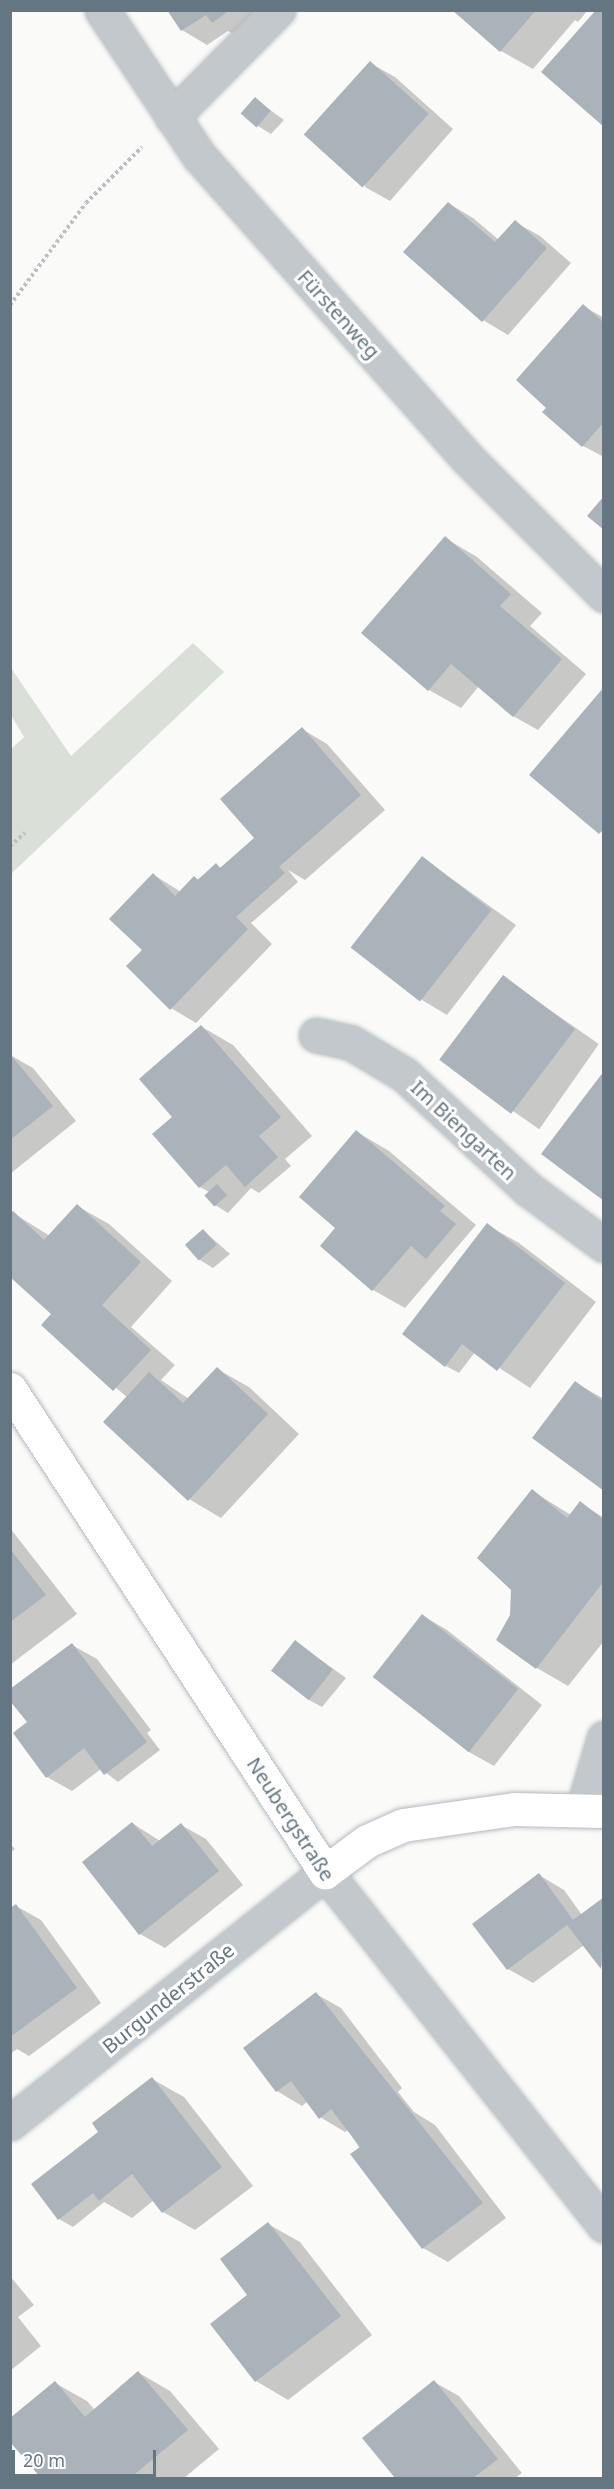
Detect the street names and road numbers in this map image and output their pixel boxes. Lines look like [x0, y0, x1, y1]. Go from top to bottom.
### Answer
street label: Fürstenweg [293, 265, 385, 363]
street label: Im Biengarten [406, 1075, 522, 1185]
street label: Neubergstraße [242, 1753, 340, 1885]
street label: Burgunderstraße [97, 1938, 239, 2058]

